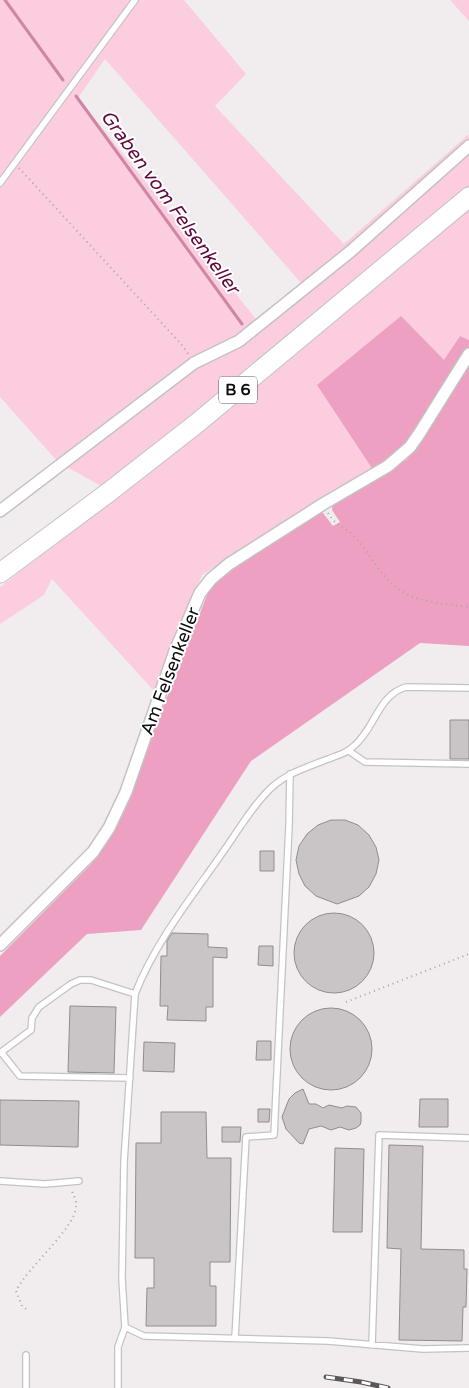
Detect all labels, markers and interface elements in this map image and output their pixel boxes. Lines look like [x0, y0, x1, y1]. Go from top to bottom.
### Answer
water label: Graben vom Felsenkeller [96, 106, 246, 300]
road number: B 6 [219, 376, 257, 404]
street label: Am Felsenkeller [136, 604, 205, 738]

